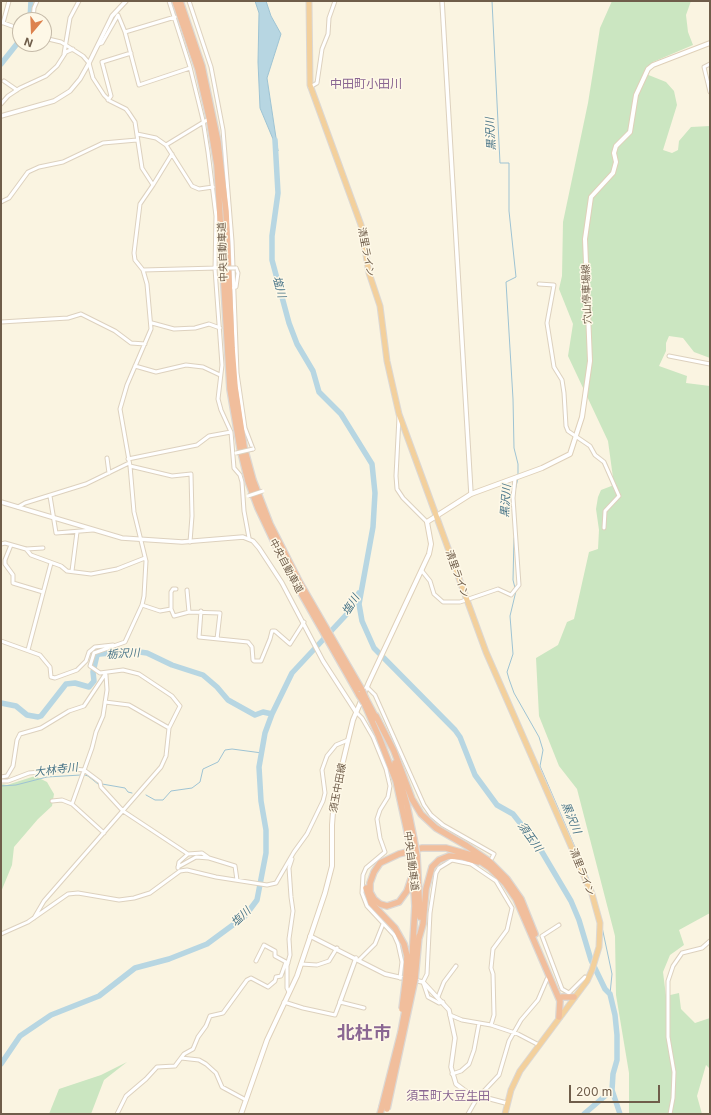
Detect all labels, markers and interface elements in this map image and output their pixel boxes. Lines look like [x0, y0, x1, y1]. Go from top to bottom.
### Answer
north arrow [12, 12, 52, 52]
text: N [22, 34, 35, 50]
district label: 中田町小田川 [330, 77, 402, 91]
water label: 黒沢川 [484, 117, 498, 151]
street label: 中央自動車道 [216, 222, 230, 282]
street label: 清里ライン [355, 226, 377, 278]
street label: 穴山停車場線 [580, 264, 594, 324]
water label: 塩川 [270, 275, 288, 299]
water label: 黒沢川 [498, 484, 514, 518]
street label: 中央自動車道 [267, 537, 305, 595]
street label: 清里ライン [443, 548, 471, 600]
water label: 塩川 [340, 592, 362, 618]
water label: 栃沢川 [106, 647, 140, 661]
water label: 大林寺川 [33, 761, 79, 779]
street label: 須玉中田線 [327, 762, 349, 814]
water label: 黒沢川 [558, 800, 584, 836]
water label: 須玉川 [515, 820, 545, 854]
street label: 中央自動車道 [401, 830, 421, 892]
street label: 清里ライン [567, 847, 597, 897]
water label: 塩川 [229, 905, 253, 929]
district label: 北杜市 [337, 1023, 391, 1045]
scale bar [571, 1077, 662, 1103]
text: 200 m [576, 1084, 612, 1099]
district label: 須玉町大豆生田 [406, 1089, 490, 1103]

